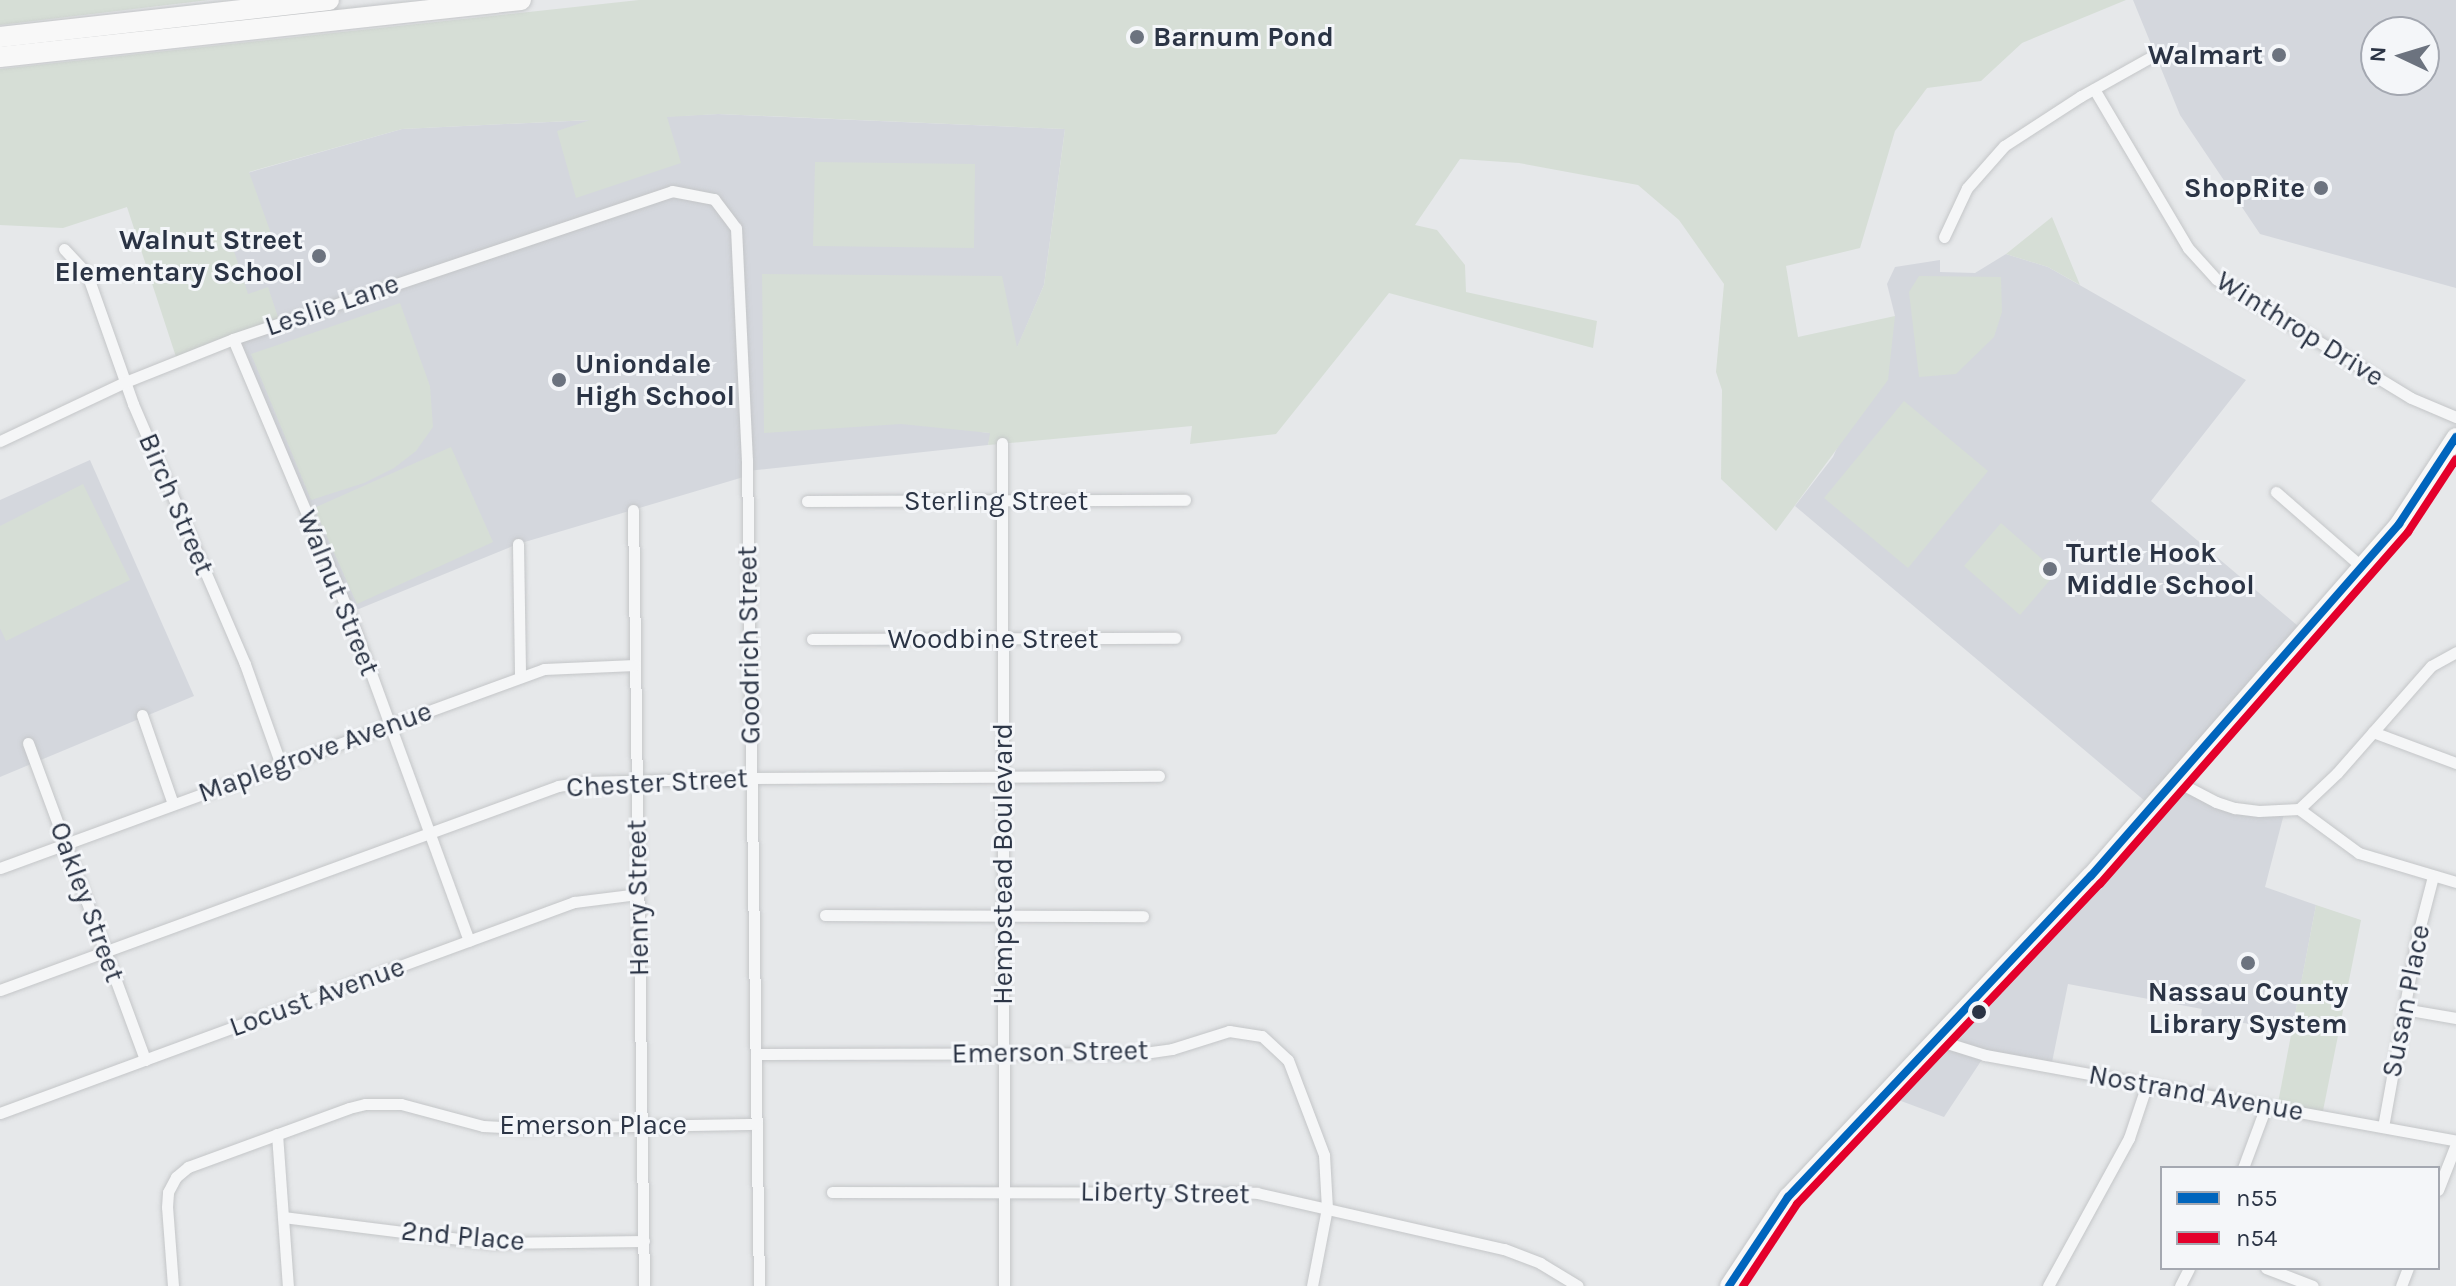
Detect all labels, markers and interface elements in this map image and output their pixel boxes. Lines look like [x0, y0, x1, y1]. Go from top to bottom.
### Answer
north arrow [2360, 16, 2440, 96]
place label: Barnum Pond [1153, 20, 1334, 54]
marker: Barnum Pond [1128, 28, 1146, 46]
place label: Walmart [2148, 38, 2263, 72]
marker: Walmart [2270, 46, 2288, 64]
text: N [2365, 46, 2392, 63]
place label: ShopRite [2184, 171, 2305, 205]
marker: ShopRite [2312, 179, 2330, 197]
place label: Walnut Street Elementary School [54, 223, 303, 289]
marker: Walnut Street Elementary School [310, 247, 328, 265]
street label: Winthrop Drive [2210, 264, 2390, 394]
street label: Leslie Lane [261, 266, 403, 344]
place label: Uniondale High School [575, 347, 735, 413]
marker: Uniondale High School [550, 371, 568, 389]
street label: Birch Street [131, 428, 221, 580]
street label: Sterling Street [904, 484, 1088, 518]
street label: Walnut Street [290, 505, 386, 681]
place label: Turtle Hook Middle School [2066, 536, 2255, 602]
street label: Goodrich Street [730, 545, 768, 745]
marker: Turtle Hook Middle School [2041, 560, 2059, 578]
street label: Woodbine Street [887, 622, 1099, 656]
street label: Maplegrove Avenue [194, 694, 436, 810]
street label: Hempstead Boulevard [986, 723, 1020, 1005]
street label: Chester Street [565, 761, 749, 805]
street label: Oakley Street [42, 817, 132, 987]
street label: Henry Street [620, 819, 656, 977]
street label: Susan Place [2375, 922, 2437, 1080]
street label: Locust Avenue [225, 950, 409, 1044]
marker: Nassau County Library System [2239, 954, 2257, 972]
place label: Nassau County Library System [2148, 975, 2348, 1041]
unlabelled marker [1971, 1004, 1987, 1020]
street label: Emerson Street [951, 1033, 1149, 1071]
street label: Nostrand Avenue [2086, 1058, 2306, 1128]
street label: Emerson Place [499, 1108, 687, 1142]
legend [2160, 1166, 2440, 1270]
street label: Liberty Street [1080, 1175, 1250, 1211]
text: n55 [2236, 1184, 2278, 1212]
street label: 2nd Place [400, 1214, 526, 1258]
text: n54 [2236, 1224, 2277, 1252]

